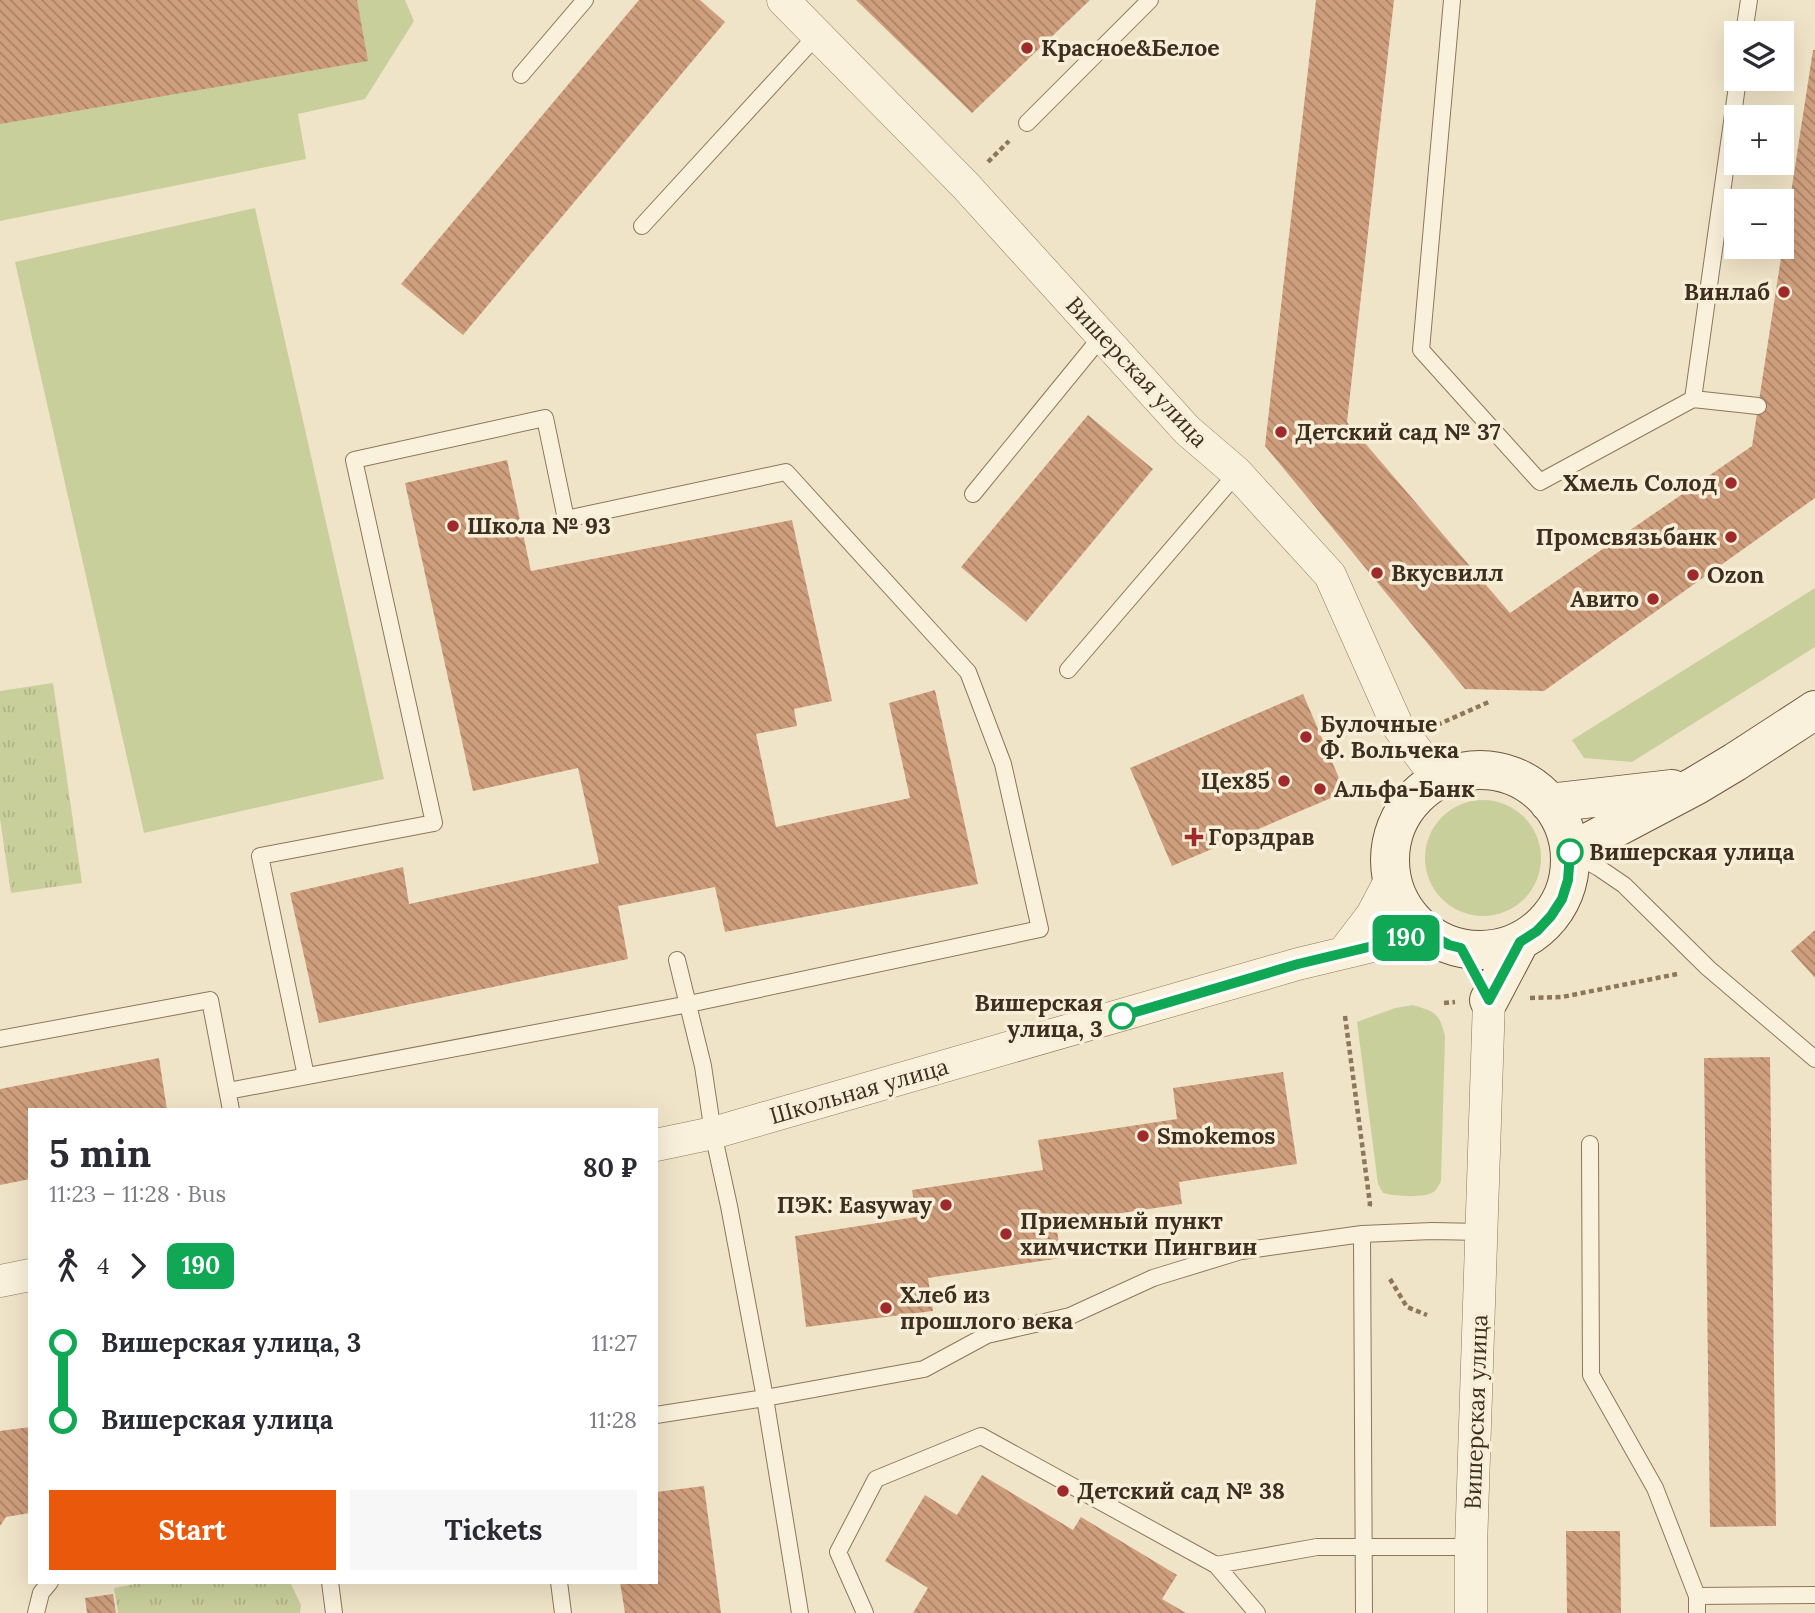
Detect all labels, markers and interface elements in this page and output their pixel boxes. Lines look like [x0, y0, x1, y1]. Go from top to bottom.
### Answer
map controls [1724, 21, 1794, 259]
button: layers [1724, 21, 1794, 91]
place label: Красное&Белое [1041, 33, 1220, 62]
marker: Красное&Белое [1019, 40, 1035, 56]
button: + [1724, 105, 1794, 175]
button: − [1724, 189, 1794, 259]
place label: Винлаб [1684, 277, 1770, 306]
marker: Винлаб [1776, 284, 1792, 300]
street label: Вишерская улица [1060, 290, 1215, 453]
place label: Детский сад № 37 [1295, 417, 1501, 446]
marker: Детский сад № 37 [1273, 424, 1289, 440]
place label: Хмель Солод [1563, 468, 1717, 497]
marker: Хмель Солод [1723, 475, 1739, 491]
place label: Школа № 93 [467, 511, 611, 540]
marker: Школа № 93 [445, 518, 461, 534]
place label: Промсвязьбанк [1535, 522, 1717, 551]
marker: Промсвязьбанк [1723, 529, 1739, 545]
place label: Вкусвилл [1391, 558, 1504, 587]
place label: Ozon [1707, 560, 1765, 589]
marker: Вкусвилл [1369, 565, 1385, 581]
marker: Ozon [1685, 567, 1701, 583]
place label: Авито [1570, 584, 1639, 613]
marker: Авито [1645, 591, 1661, 607]
place label: Булочные Ф. Вольчека [1320, 709, 1459, 764]
marker: Булочные Ф. Вольчека [1298, 729, 1314, 745]
place label: Цех85 [1201, 766, 1270, 795]
marker: Цех85 [1276, 773, 1292, 789]
place label: Альфа-Банк [1334, 774, 1475, 803]
marker: Альфа-Банк [1312, 781, 1328, 797]
place label: Горздрав [1208, 822, 1315, 851]
marker: Горздрав [1186, 829, 1202, 845]
place label: Вишерская улица [1589, 837, 1795, 866]
marker: Вишерская улица [1557, 839, 1583, 865]
line badge: 190 [1366, 915, 1446, 961]
text: 190 [1387, 922, 1425, 953]
place label: Вишерская улица, 3 [975, 988, 1103, 1043]
marker: Вишерская улица, 3 [1109, 1003, 1135, 1029]
street label: Школьная улица [766, 1051, 952, 1130]
place label: Smokemos [1157, 1121, 1275, 1150]
marker: Smokemos [1135, 1128, 1151, 1144]
text: 5 min [49, 1129, 151, 1177]
text: 80 ₽ [583, 1151, 637, 1184]
text: 11:23 – 11:28 · Bus [49, 1179, 226, 1208]
place label: ПЭК: Easyway [777, 1190, 932, 1219]
marker: ПЭК: Easyway [938, 1197, 954, 1213]
place label: Приемный пункт химчистки Пингвин [1020, 1206, 1257, 1261]
marker: Приемный пункт химчистки Пингвин [998, 1226, 1014, 1242]
icon: walk [49, 1247, 87, 1285]
icon: forward [119, 1247, 157, 1285]
text: 190 [181, 1250, 220, 1281]
text: 4 [97, 1251, 109, 1280]
place label: Хлеб из прошлого века [900, 1280, 1073, 1335]
marker: Хлеб из прошлого века [878, 1300, 894, 1316]
street label: Вишерская улица [1458, 1314, 1493, 1510]
text: Вишерская улица, 3 [101, 1326, 361, 1359]
text: 11:27 [592, 1328, 637, 1357]
text: Вишерская улица [101, 1403, 333, 1436]
text: 11:28 [589, 1405, 637, 1434]
place label: Детский сад № 38 [1077, 1476, 1285, 1505]
marker: Детский сад № 38 [1055, 1483, 1071, 1499]
button: Start [49, 1490, 336, 1570]
button: Tickets [350, 1490, 637, 1570]

